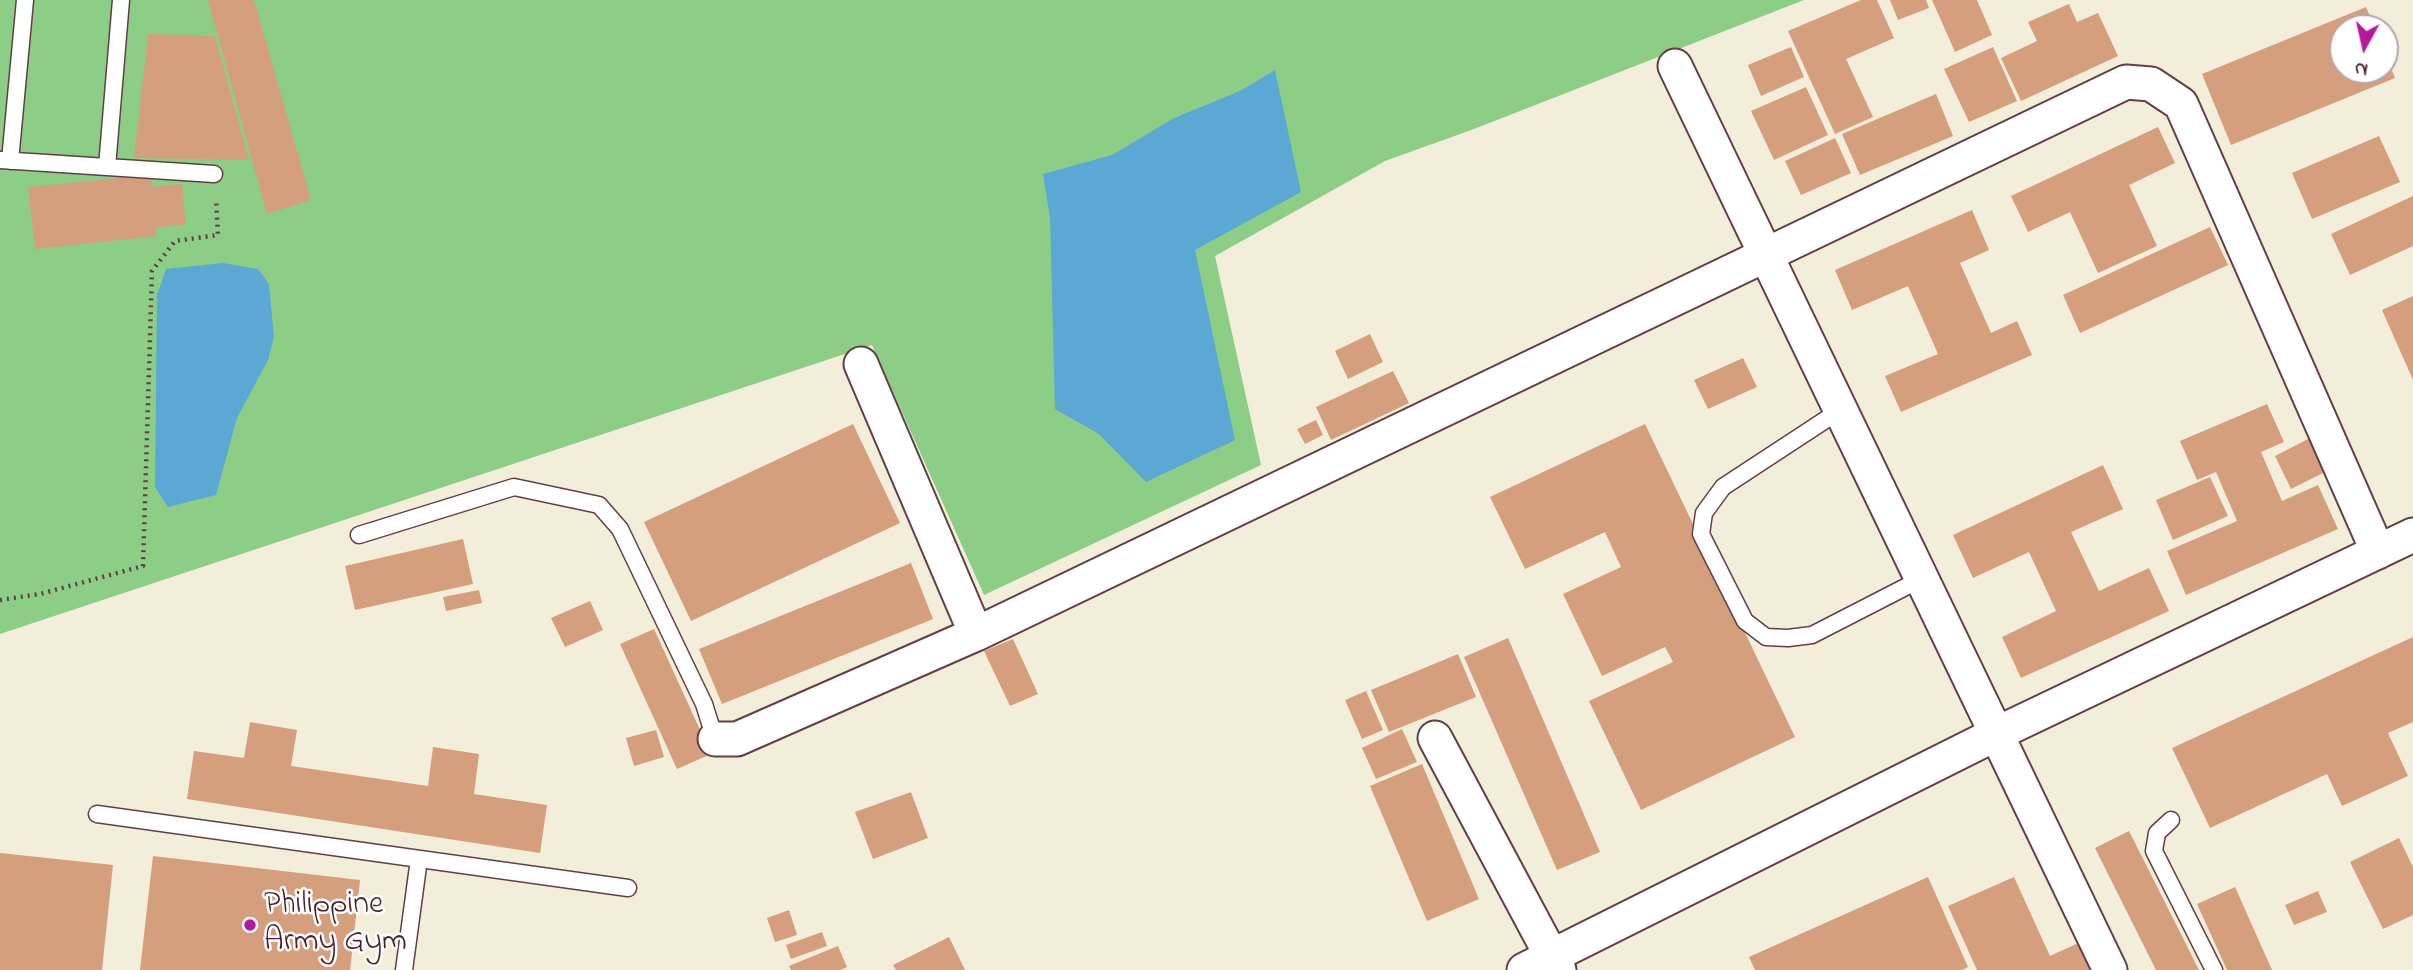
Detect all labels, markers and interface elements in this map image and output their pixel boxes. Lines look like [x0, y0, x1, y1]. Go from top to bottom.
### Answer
north arrow [2329, 14, 2399, 84]
text: N [2353, 54, 2370, 83]
place label: Philippine Army Gym [264, 888, 407, 963]
marker: Philippine Army Gym [242, 917, 258, 933]

